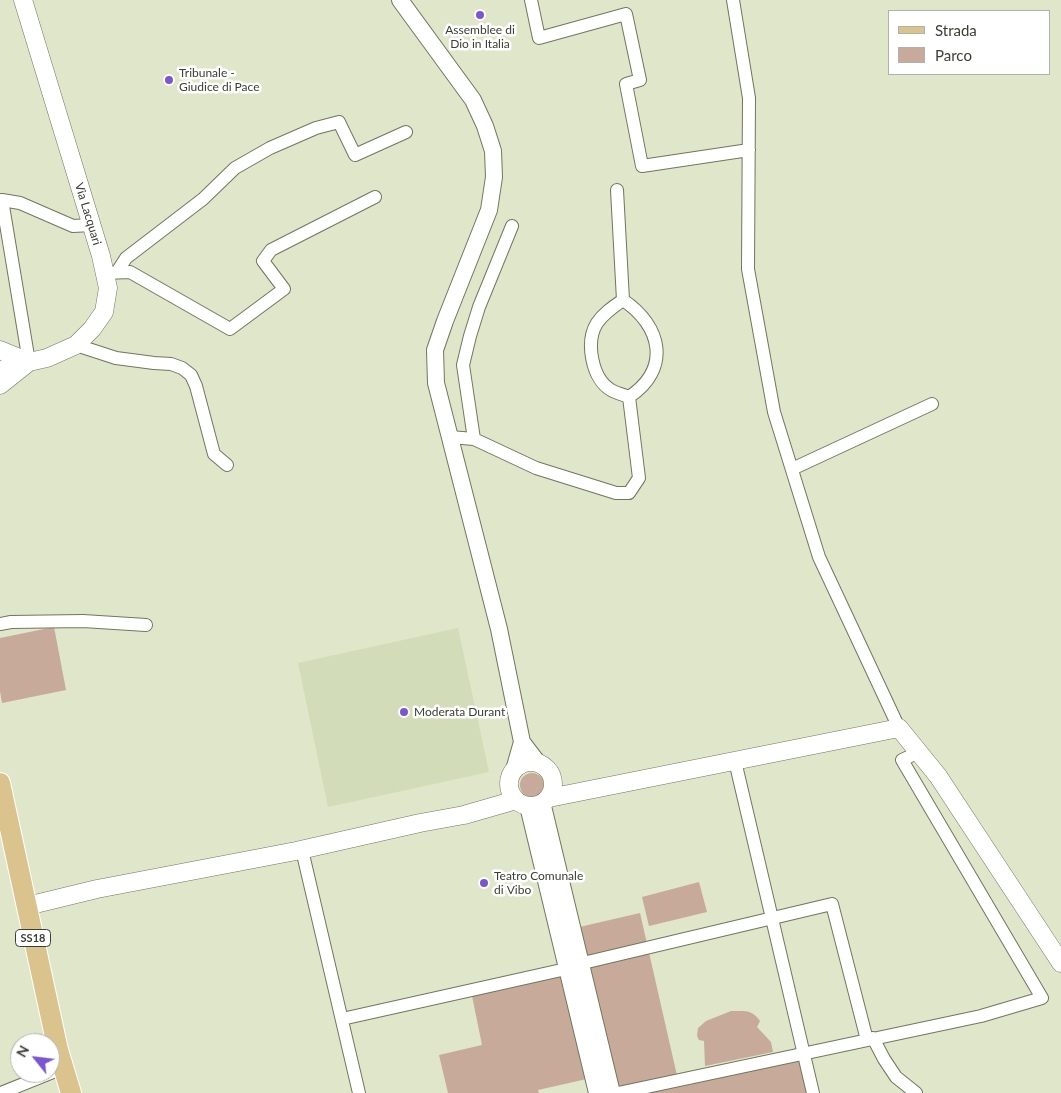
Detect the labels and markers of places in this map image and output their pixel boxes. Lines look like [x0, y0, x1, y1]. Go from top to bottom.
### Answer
marker: Assemblee di Dio in Italia [474, 9, 486, 21]
place label: Assemblee di Dio in Italia [445, 23, 515, 51]
place label: Tribunale - Giudice di Pace [179, 66, 260, 94]
marker: Tribunale - Giudice di Pace [163, 74, 175, 86]
place label: Moderata Durant [414, 705, 505, 719]
marker: Moderata Durant [398, 706, 410, 718]
place label: Teatro Comunale di Vibo [494, 869, 583, 897]
marker: Teatro Comunale di Vibo [478, 877, 490, 889]

